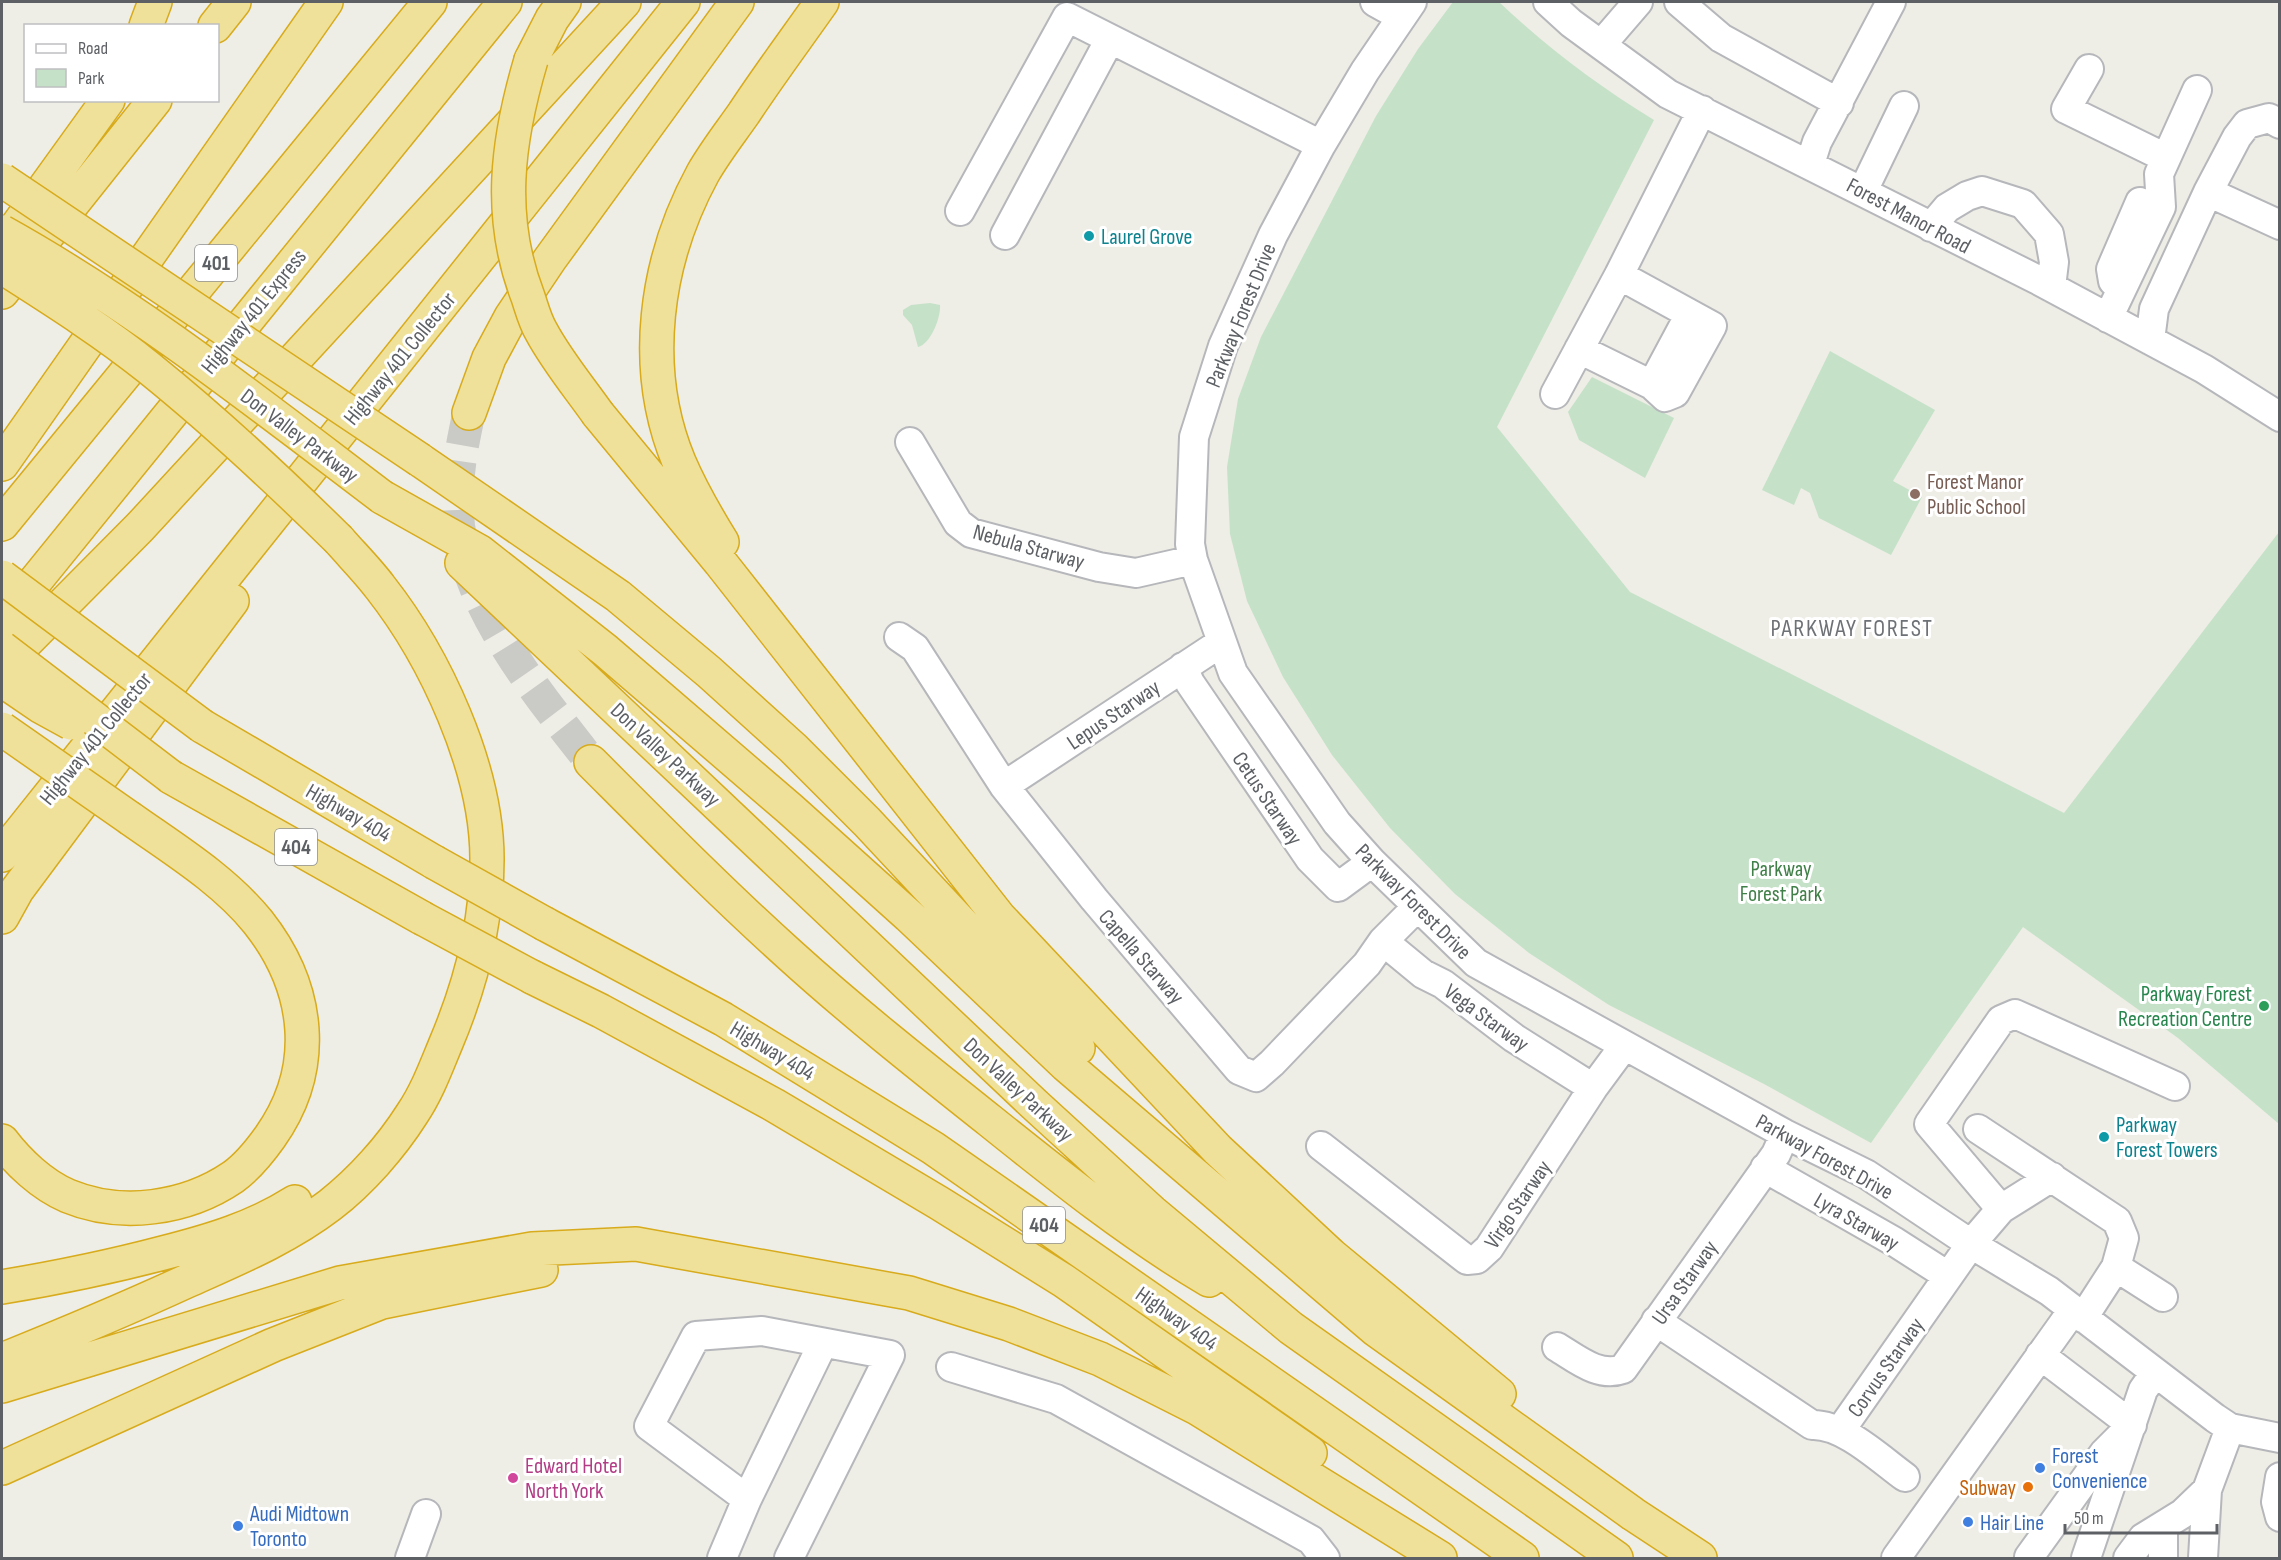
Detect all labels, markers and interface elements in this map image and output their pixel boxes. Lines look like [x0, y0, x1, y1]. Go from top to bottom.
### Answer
legend [24, 24, 219, 102]
text: Road [78, 38, 108, 59]
text: Park [78, 68, 104, 89]
street label: Forest Manor Road [1842, 172, 1975, 260]
place label: Laurel Grove [1101, 224, 1192, 251]
marker: Laurel Grove [1082, 229, 1096, 243]
street label: Parkway Forest Drive [1200, 240, 1283, 392]
street label: Highway 401 Express [196, 244, 313, 380]
road number: 401 [195, 245, 237, 281]
street label: Highway 401 Collector [338, 287, 462, 431]
street label: Don Valley Parkway [235, 383, 364, 490]
place label: Forest Manor Public School [1927, 469, 2026, 521]
marker: Forest Manor Public School [1908, 487, 1922, 501]
street label: Nebula Starway [970, 519, 1088, 576]
district label: PARKWAY FOREST [1770, 614, 1934, 643]
street label: Highway 401 Collector [34, 667, 158, 811]
street label: Lepus Starway [1062, 674, 1166, 756]
street label: Don Valley Parkway [604, 697, 726, 813]
street label: Cetus Starway [1226, 747, 1308, 851]
street label: Highway 404 [301, 778, 396, 848]
road number: 404 [275, 829, 317, 865]
street label: Parkway Forest Drive [1349, 838, 1477, 966]
park label: Parkway Forest Park [1740, 856, 1823, 908]
street label: Capella Starway [1092, 904, 1190, 1010]
street label: Vega Starway [1438, 978, 1534, 1058]
place label: Parkway Forest Recreation Centre [2118, 981, 2252, 1033]
marker: Parkway Forest Recreation Centre [2257, 999, 2271, 1013]
street label: Highway 404 [725, 1015, 819, 1087]
street label: Don Valley Parkway [957, 1032, 1079, 1148]
street label: Parkway Forest Drive [1751, 1108, 1898, 1206]
place label: Parkway Forest Towers [2116, 1112, 2218, 1164]
marker: Parkway Forest Towers [2097, 1130, 2111, 1144]
street label: Virgo Starway [1479, 1155, 1558, 1254]
street label: Lyra Starway [1809, 1187, 1904, 1258]
road number: 404 [1023, 1207, 1065, 1243]
street label: Ursa Starway [1646, 1235, 1724, 1330]
street label: Highway 404 [1130, 1281, 1222, 1357]
street label: Corvus Starway [1842, 1313, 1931, 1423]
place label: Forest Convenience [2052, 1443, 2147, 1495]
place label: Edward Hotel North York [525, 1453, 622, 1505]
marker: Forest Convenience [2033, 1461, 2047, 1475]
marker: Edward Hotel North York [506, 1471, 520, 1485]
place label: Subway [1959, 1475, 2016, 1502]
marker: Subway [2021, 1480, 2035, 1494]
scale bar [2065, 1497, 2216, 1535]
place label: Audi Midtown Toronto [249, 1501, 349, 1553]
text: 50 m [2074, 1508, 2104, 1529]
place label: Hair Line [1980, 1510, 2044, 1537]
marker: Hair Line [1961, 1515, 1975, 1529]
marker: Audi Midtown Toronto [231, 1519, 245, 1533]

